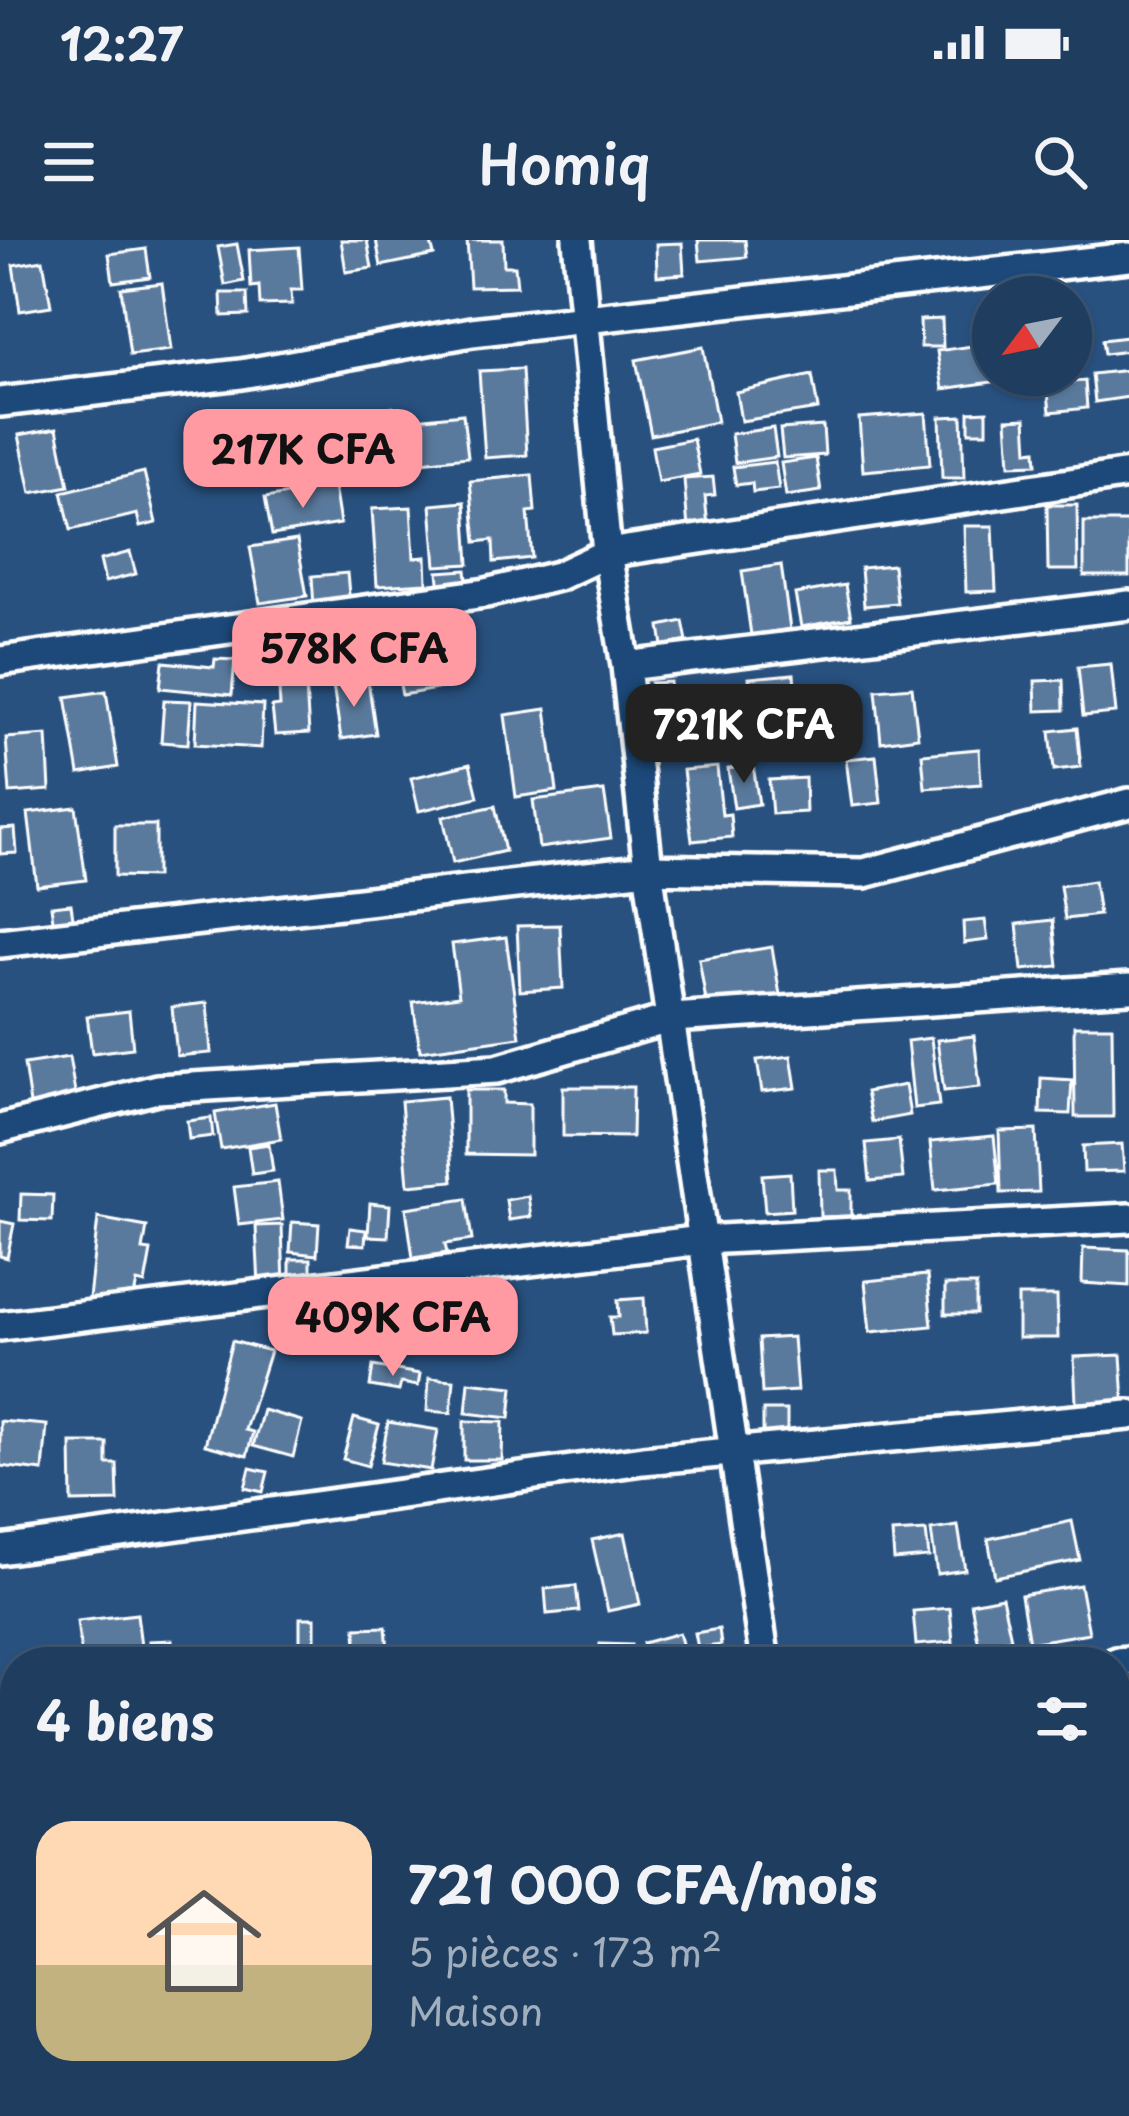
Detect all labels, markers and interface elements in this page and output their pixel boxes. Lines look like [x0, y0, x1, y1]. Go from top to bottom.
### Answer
text: 12:27 [60, 8, 183, 76]
text: Homiq [479, 122, 650, 203]
icon: menu [36, 129, 102, 195]
icon: search [1027, 129, 1093, 195]
north arrow [972, 276, 1092, 396]
map controls [972, 276, 1092, 396]
pin: 217K CFA [179, 409, 427, 511]
text: 217K CFA [210, 418, 396, 477]
pin: 578K CFA [230, 608, 478, 710]
text: 578K CFA [259, 617, 449, 676]
pin: 721K CFA [620, 684, 868, 786]
text: 721K CFA [653, 693, 835, 752]
pin: 409K CFA [269, 1277, 517, 1379]
text: 409K CFA [295, 1286, 491, 1345]
text: 4 biens [36, 1681, 215, 1758]
icon: filters [1029, 1686, 1095, 1752]
text: 721 000 CFA/mois [408, 1844, 878, 1921]
icon: home [132, 1869, 276, 2013]
text: 5 pièces · 173 m² [408, 1921, 722, 1980]
text: Maison [408, 1980, 543, 2039]

